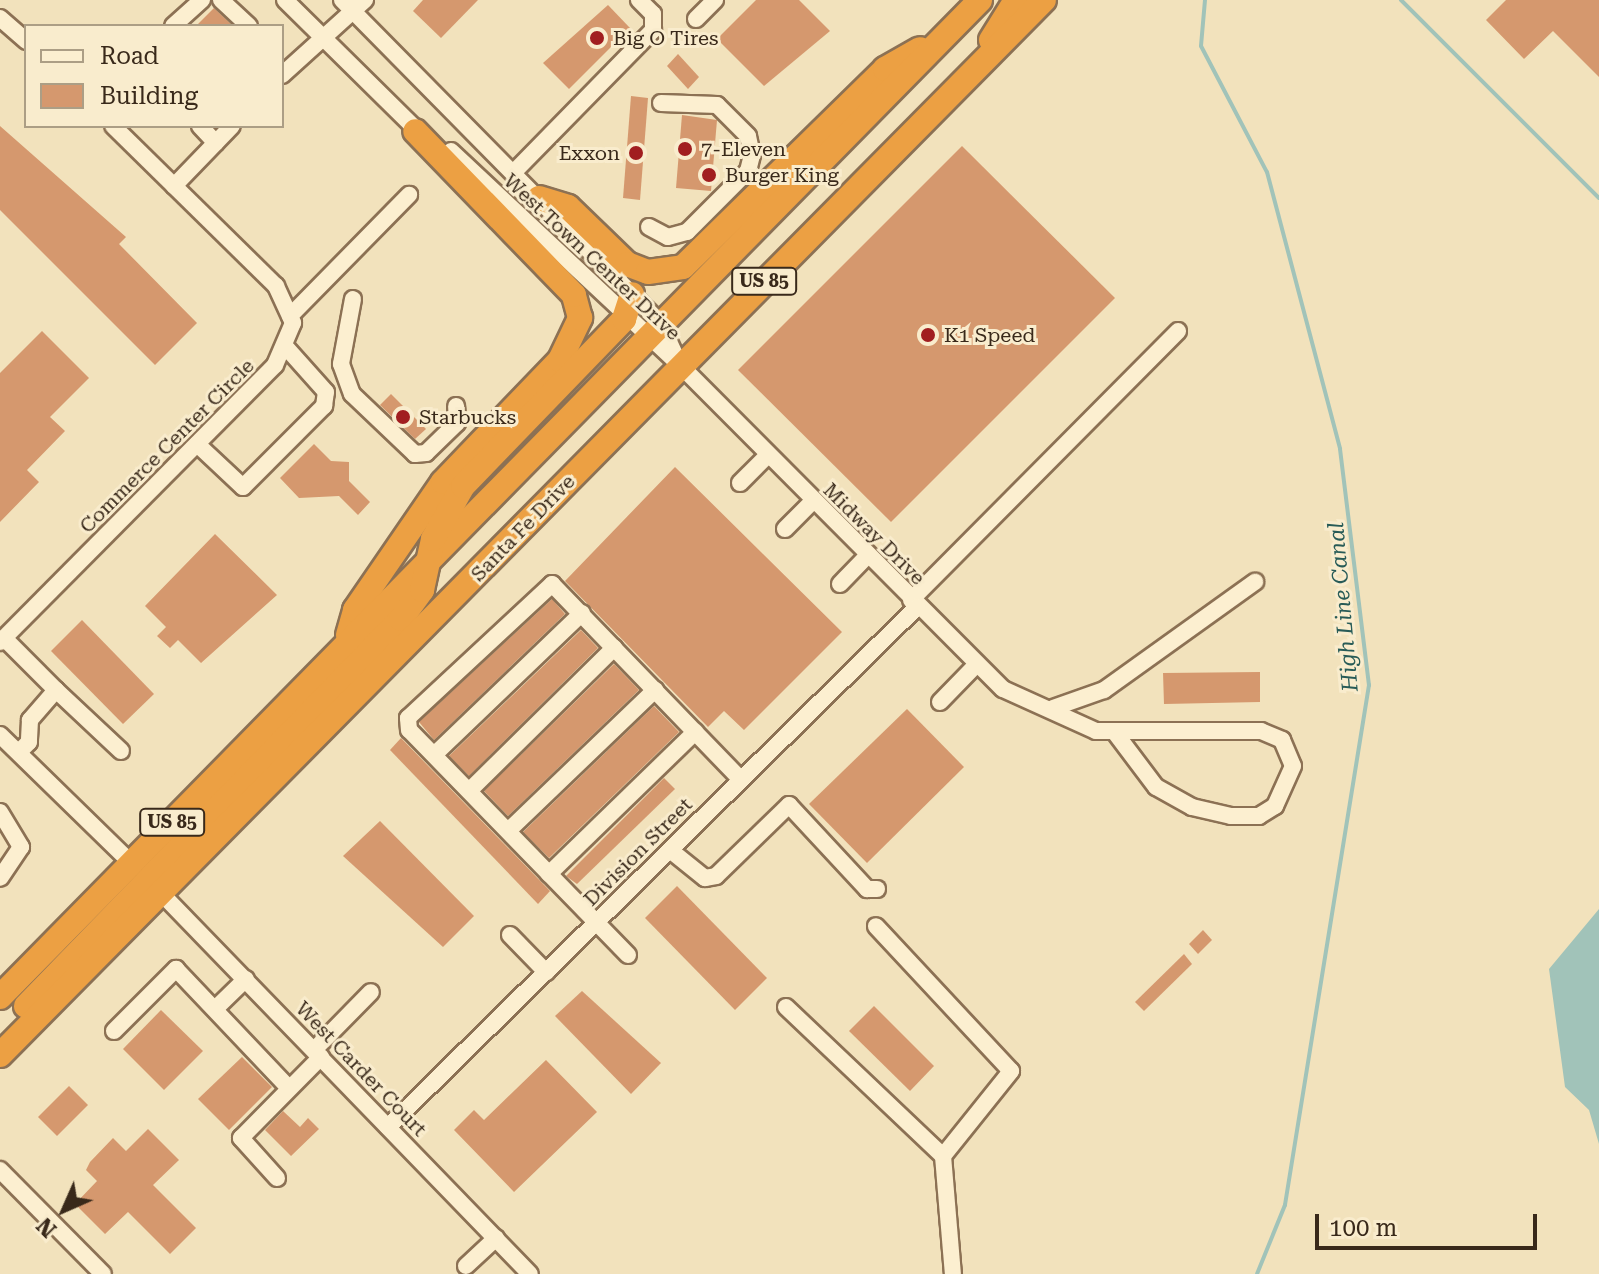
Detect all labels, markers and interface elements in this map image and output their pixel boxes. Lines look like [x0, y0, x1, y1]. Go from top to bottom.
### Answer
legend [24, 24, 284, 128]
place label: Big O Tires [613, 26, 718, 50]
marker: Big O Tires [588, 29, 606, 47]
text: Road [100, 42, 159, 70]
text: Building [100, 82, 198, 110]
place label: 7-Eleven [701, 137, 786, 161]
marker: 7-Eleven [676, 140, 694, 158]
place label: Exxon [559, 141, 620, 165]
marker: Exxon [627, 144, 645, 162]
place label: Burger King [725, 163, 839, 187]
marker: Burger King [700, 166, 718, 184]
street label: West Town Center Drive [499, 169, 685, 345]
road number: US 85 [730, 267, 798, 295]
place label: K1 Speed [944, 323, 1035, 347]
marker: K1 Speed [919, 326, 937, 344]
street label: Commerce Center Circle [75, 354, 259, 538]
place label: Starbucks [419, 405, 516, 429]
marker: Starbucks [394, 408, 412, 426]
street label: Santa Fe Drive [466, 470, 580, 586]
street label: Midway Drive [818, 478, 930, 590]
water label: High Line Canal [1322, 521, 1364, 693]
street label: Division Street [579, 793, 697, 911]
road number: US 85 [138, 808, 206, 836]
street label: West Carder Court [291, 997, 431, 1141]
north arrow [24, 1170, 104, 1250]
scale bar [1319, 1198, 1541, 1248]
text: N [32, 1212, 62, 1242]
text: 100 m [1329, 1214, 1397, 1242]

